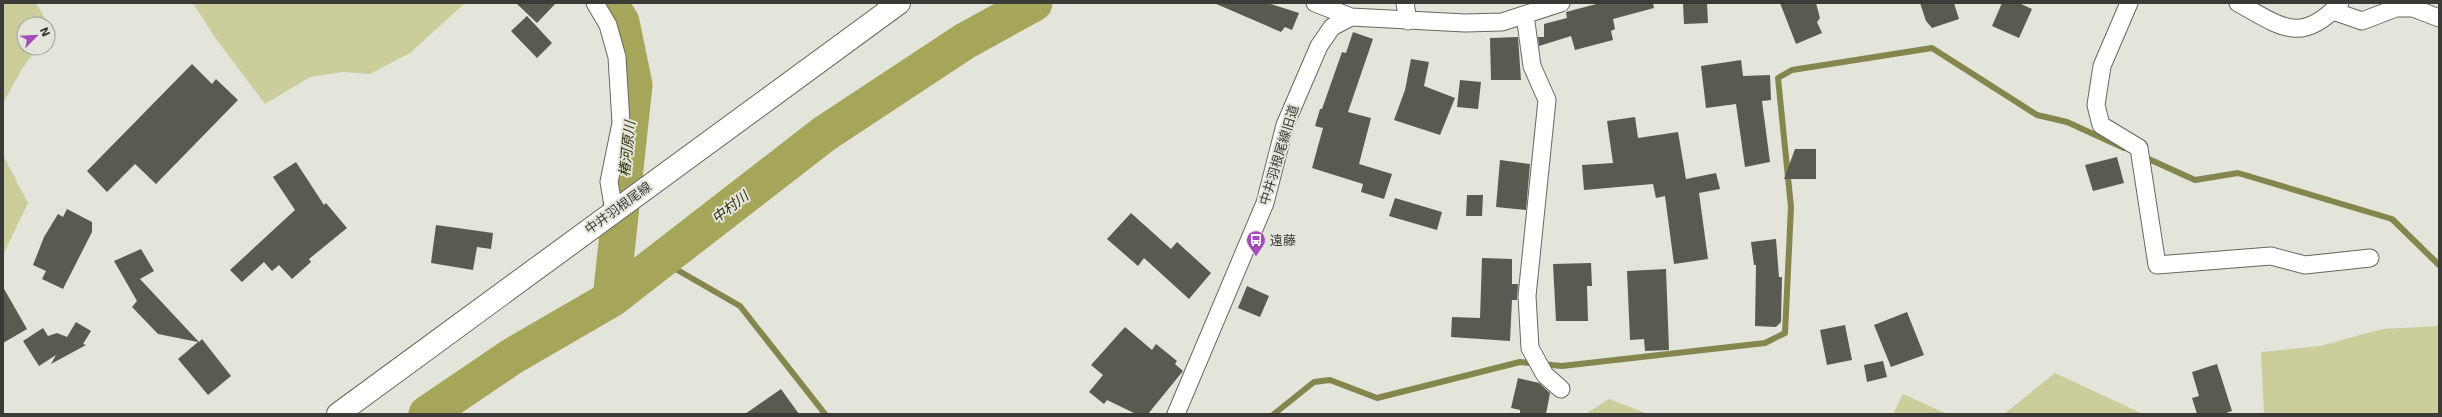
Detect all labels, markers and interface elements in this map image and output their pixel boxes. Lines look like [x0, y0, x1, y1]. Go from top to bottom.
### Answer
north arrow [16, 16, 56, 56]
text: N [37, 25, 52, 39]
street label: 中井羽根尾線旧道 [1257, 103, 1301, 207]
water label: 椿河原川 [616, 118, 638, 178]
street label: 中井羽根尾線 [582, 179, 654, 237]
water label: 中村川 [709, 187, 753, 226]
bus stop icon: 遠藤 [1245, 229, 1267, 257]
place label: 遠藤 [1270, 233, 1296, 248]

